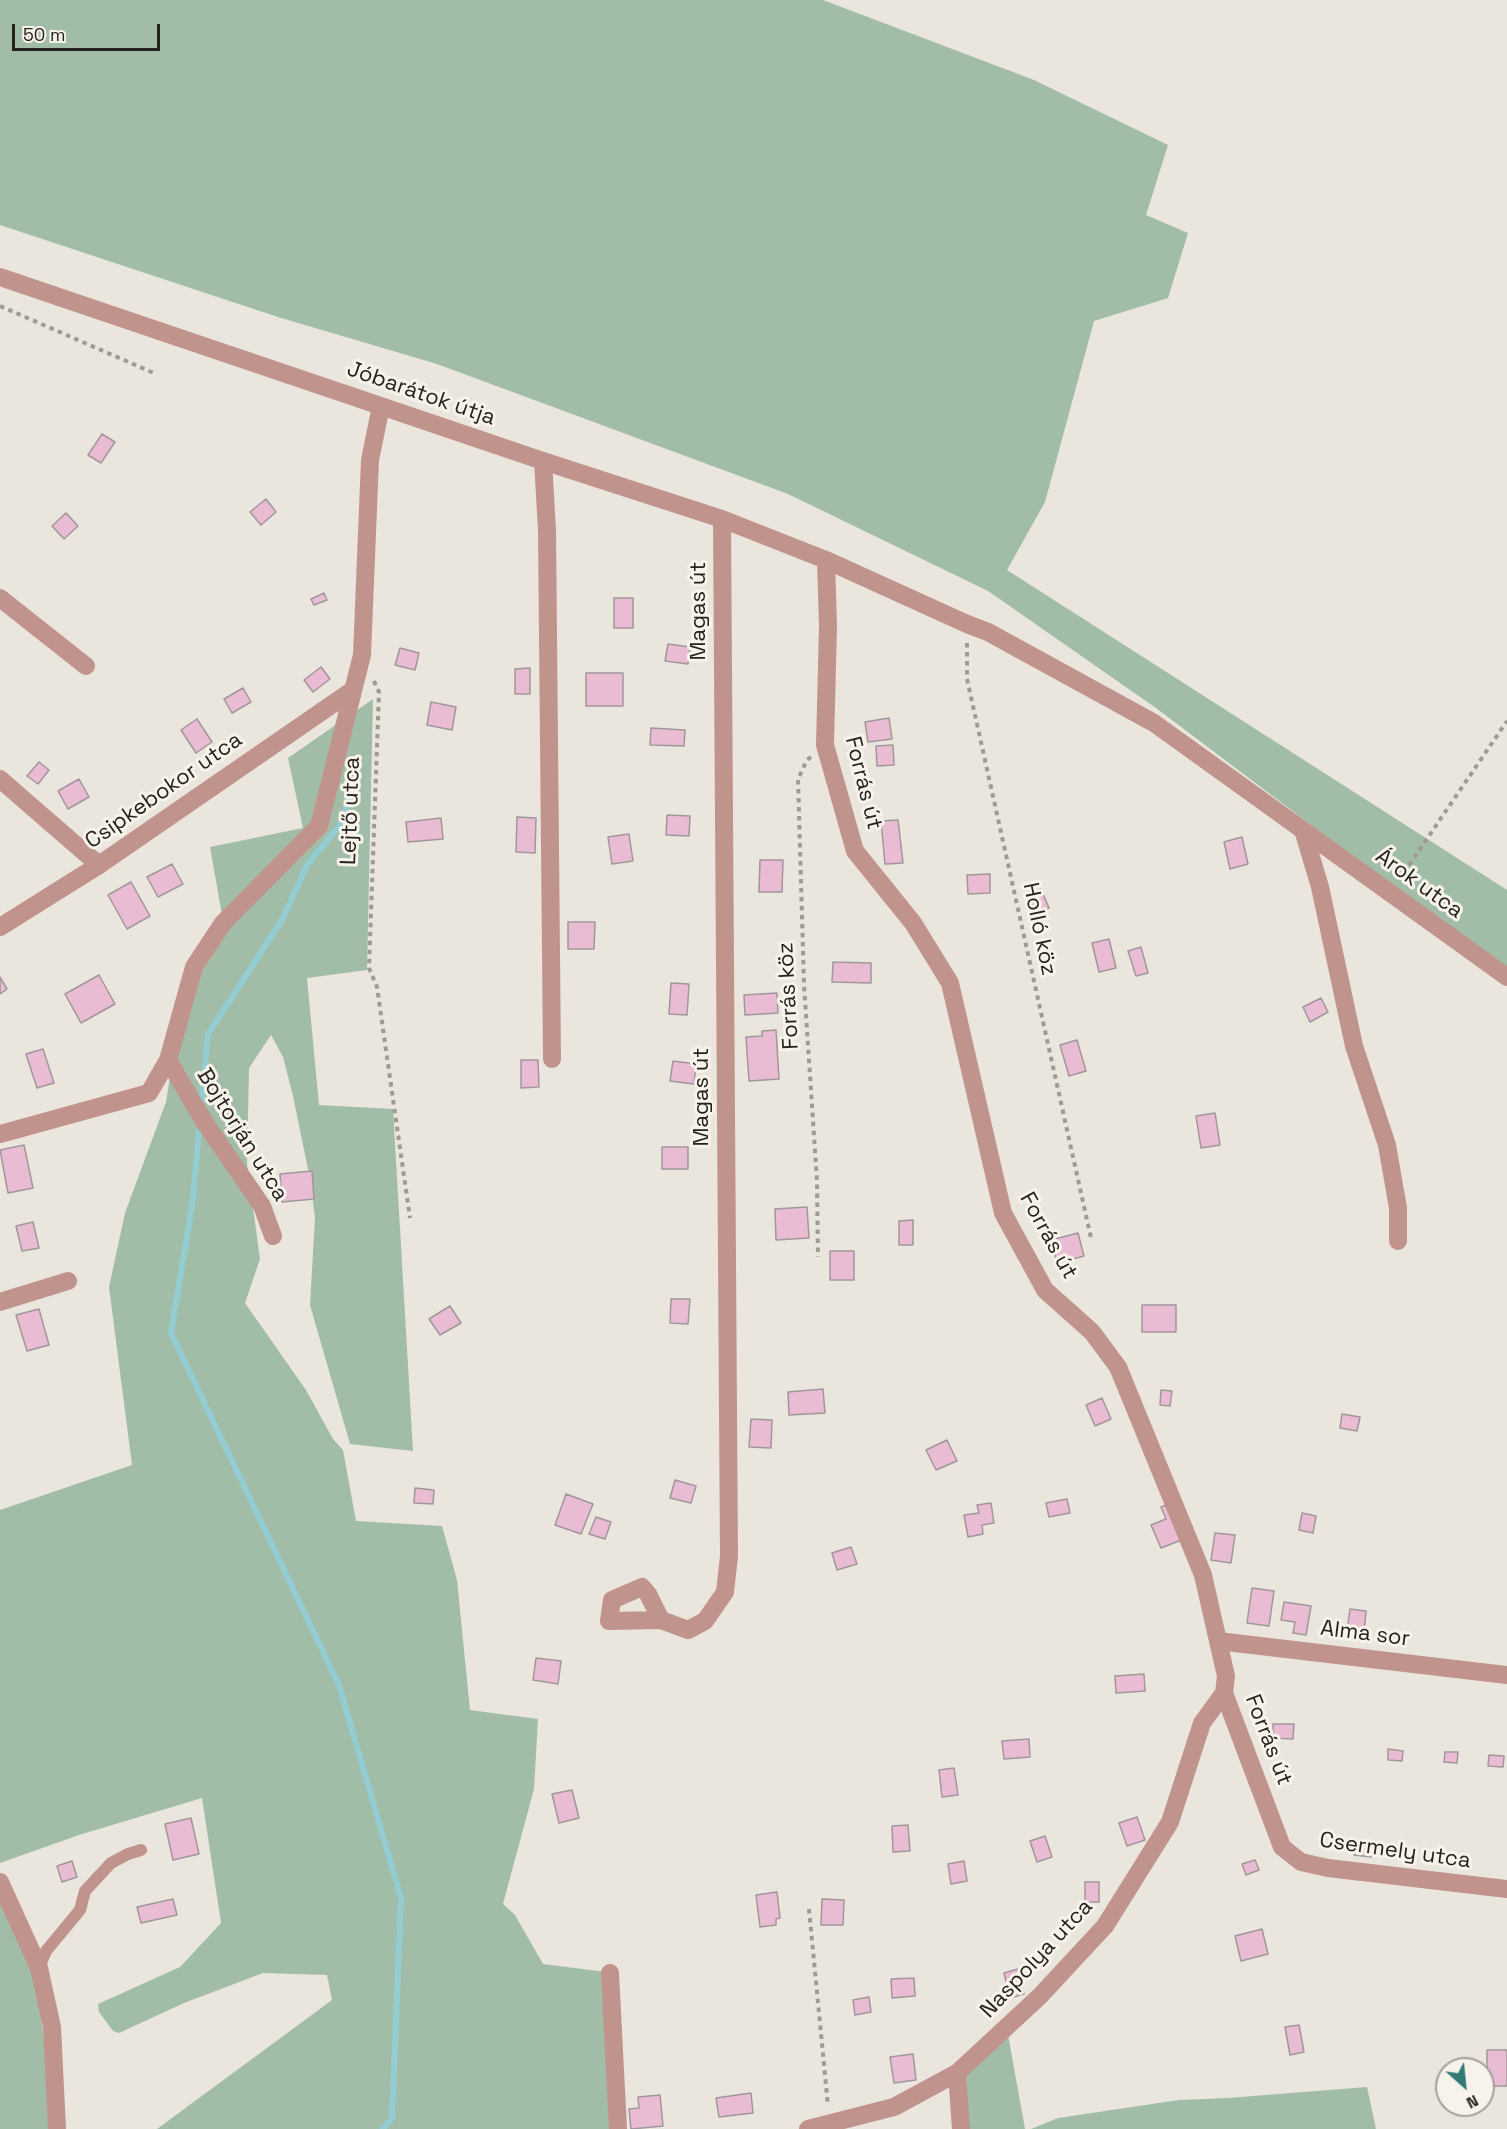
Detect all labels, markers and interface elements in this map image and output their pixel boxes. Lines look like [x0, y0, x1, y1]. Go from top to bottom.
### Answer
scale bar [15, 12, 164, 50]
text: 50 m [23, 23, 65, 46]
street label: Jóbarátok útja [343, 356, 499, 432]
street label: Magas út [686, 562, 712, 660]
street label: Csipkebokor utca [81, 727, 247, 855]
street label: Forrás út [839, 734, 887, 832]
street label: Lejtő utca [336, 756, 366, 866]
street label: Árok utca [1370, 843, 1468, 925]
street label: Holló köz [1016, 880, 1062, 978]
street label: Forrás köz [773, 942, 805, 1050]
street label: Magas út [689, 1048, 715, 1146]
street label: Bojtorján utca [191, 1064, 293, 1206]
street label: Forrás út [1013, 1188, 1083, 1284]
street label: Alma sor [1319, 1615, 1411, 1653]
street label: Forrás út [1239, 1691, 1297, 1789]
street label: Csermely utca [1318, 1827, 1472, 1875]
street label: Naspolya utca [975, 1894, 1099, 2024]
north arrow [1435, 2057, 1495, 2117]
text: N [1463, 2090, 1482, 2113]

